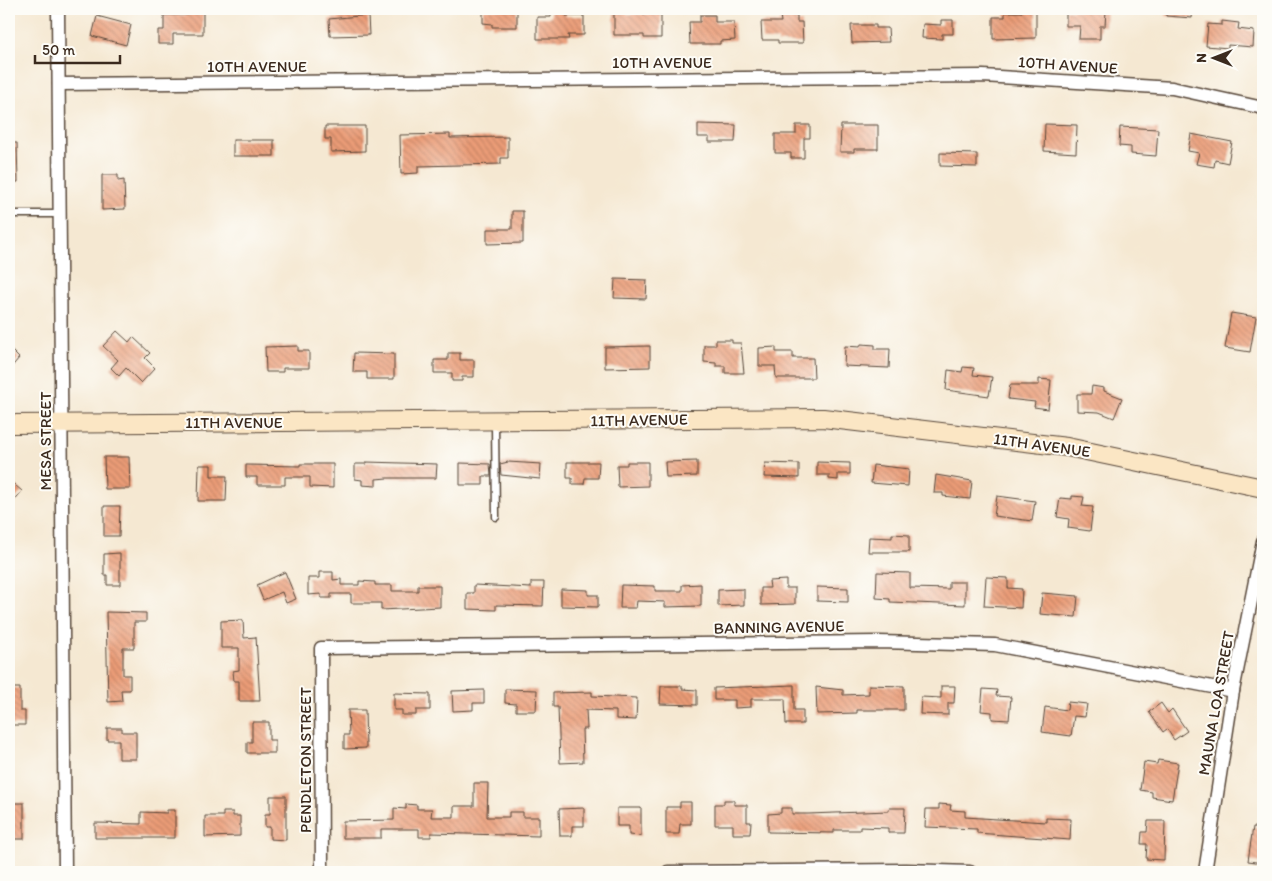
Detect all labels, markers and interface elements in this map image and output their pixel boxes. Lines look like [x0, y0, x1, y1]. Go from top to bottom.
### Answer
scale bar [35, 32, 120, 64]
north arrow [1190, 32, 1240, 82]
text: 50 m [42, 41, 75, 59]
street label: 10TH AVENUE [1018, 52, 1119, 78]
street label: 10TH AVENUE [612, 53, 712, 72]
text: N [1193, 53, 1210, 63]
street label: 10TH AVENUE [207, 57, 307, 76]
street label: MESA STREET [36, 392, 55, 490]
street label: 11TH AVENUE [590, 410, 688, 430]
street label: 11TH AVENUE [185, 413, 283, 432]
street label: 11TH AVENUE [992, 429, 1092, 461]
street label: BANNING AVENUE [714, 616, 845, 638]
street label: MAUNA LOA STREET [1194, 629, 1238, 777]
street label: PENDLETON STREET [296, 687, 315, 833]

